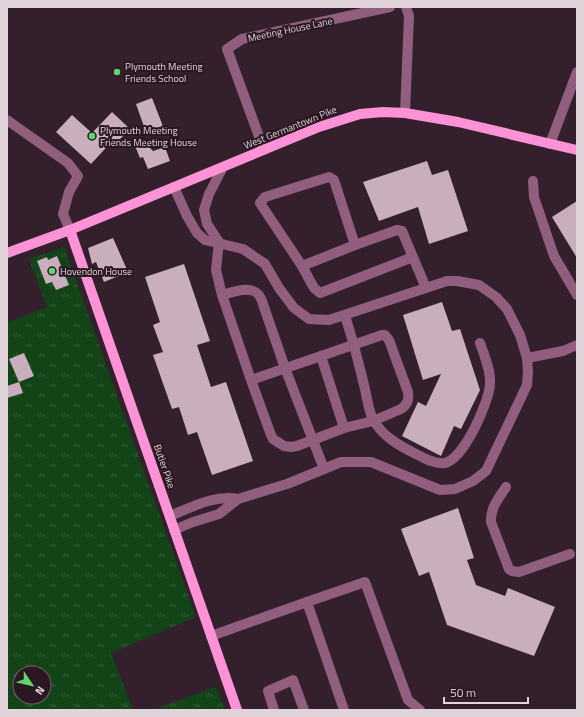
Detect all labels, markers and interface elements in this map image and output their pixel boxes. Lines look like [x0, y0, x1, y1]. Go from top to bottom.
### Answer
street label: Meeting House Lane [246, 13, 334, 46]
place label: Plymouth Meeting Friends School [125, 59, 203, 86]
marker: Plymouth Meeting Friends School [112, 67, 122, 77]
street label: West Germantown Pike [241, 102, 339, 153]
place label: Plymouth Meeting Friends Meeting House [100, 123, 197, 150]
marker: Plymouth Meeting Friends Meeting House [87, 131, 97, 141]
place label: Hovendon House [60, 264, 132, 279]
marker: Hovendon House [47, 266, 57, 276]
street label: Butler Pike [150, 442, 179, 490]
north arrow [12, 665, 52, 705]
scale bar [444, 679, 528, 705]
text: N [31, 683, 49, 698]
text: 50 m [450, 683, 476, 702]

